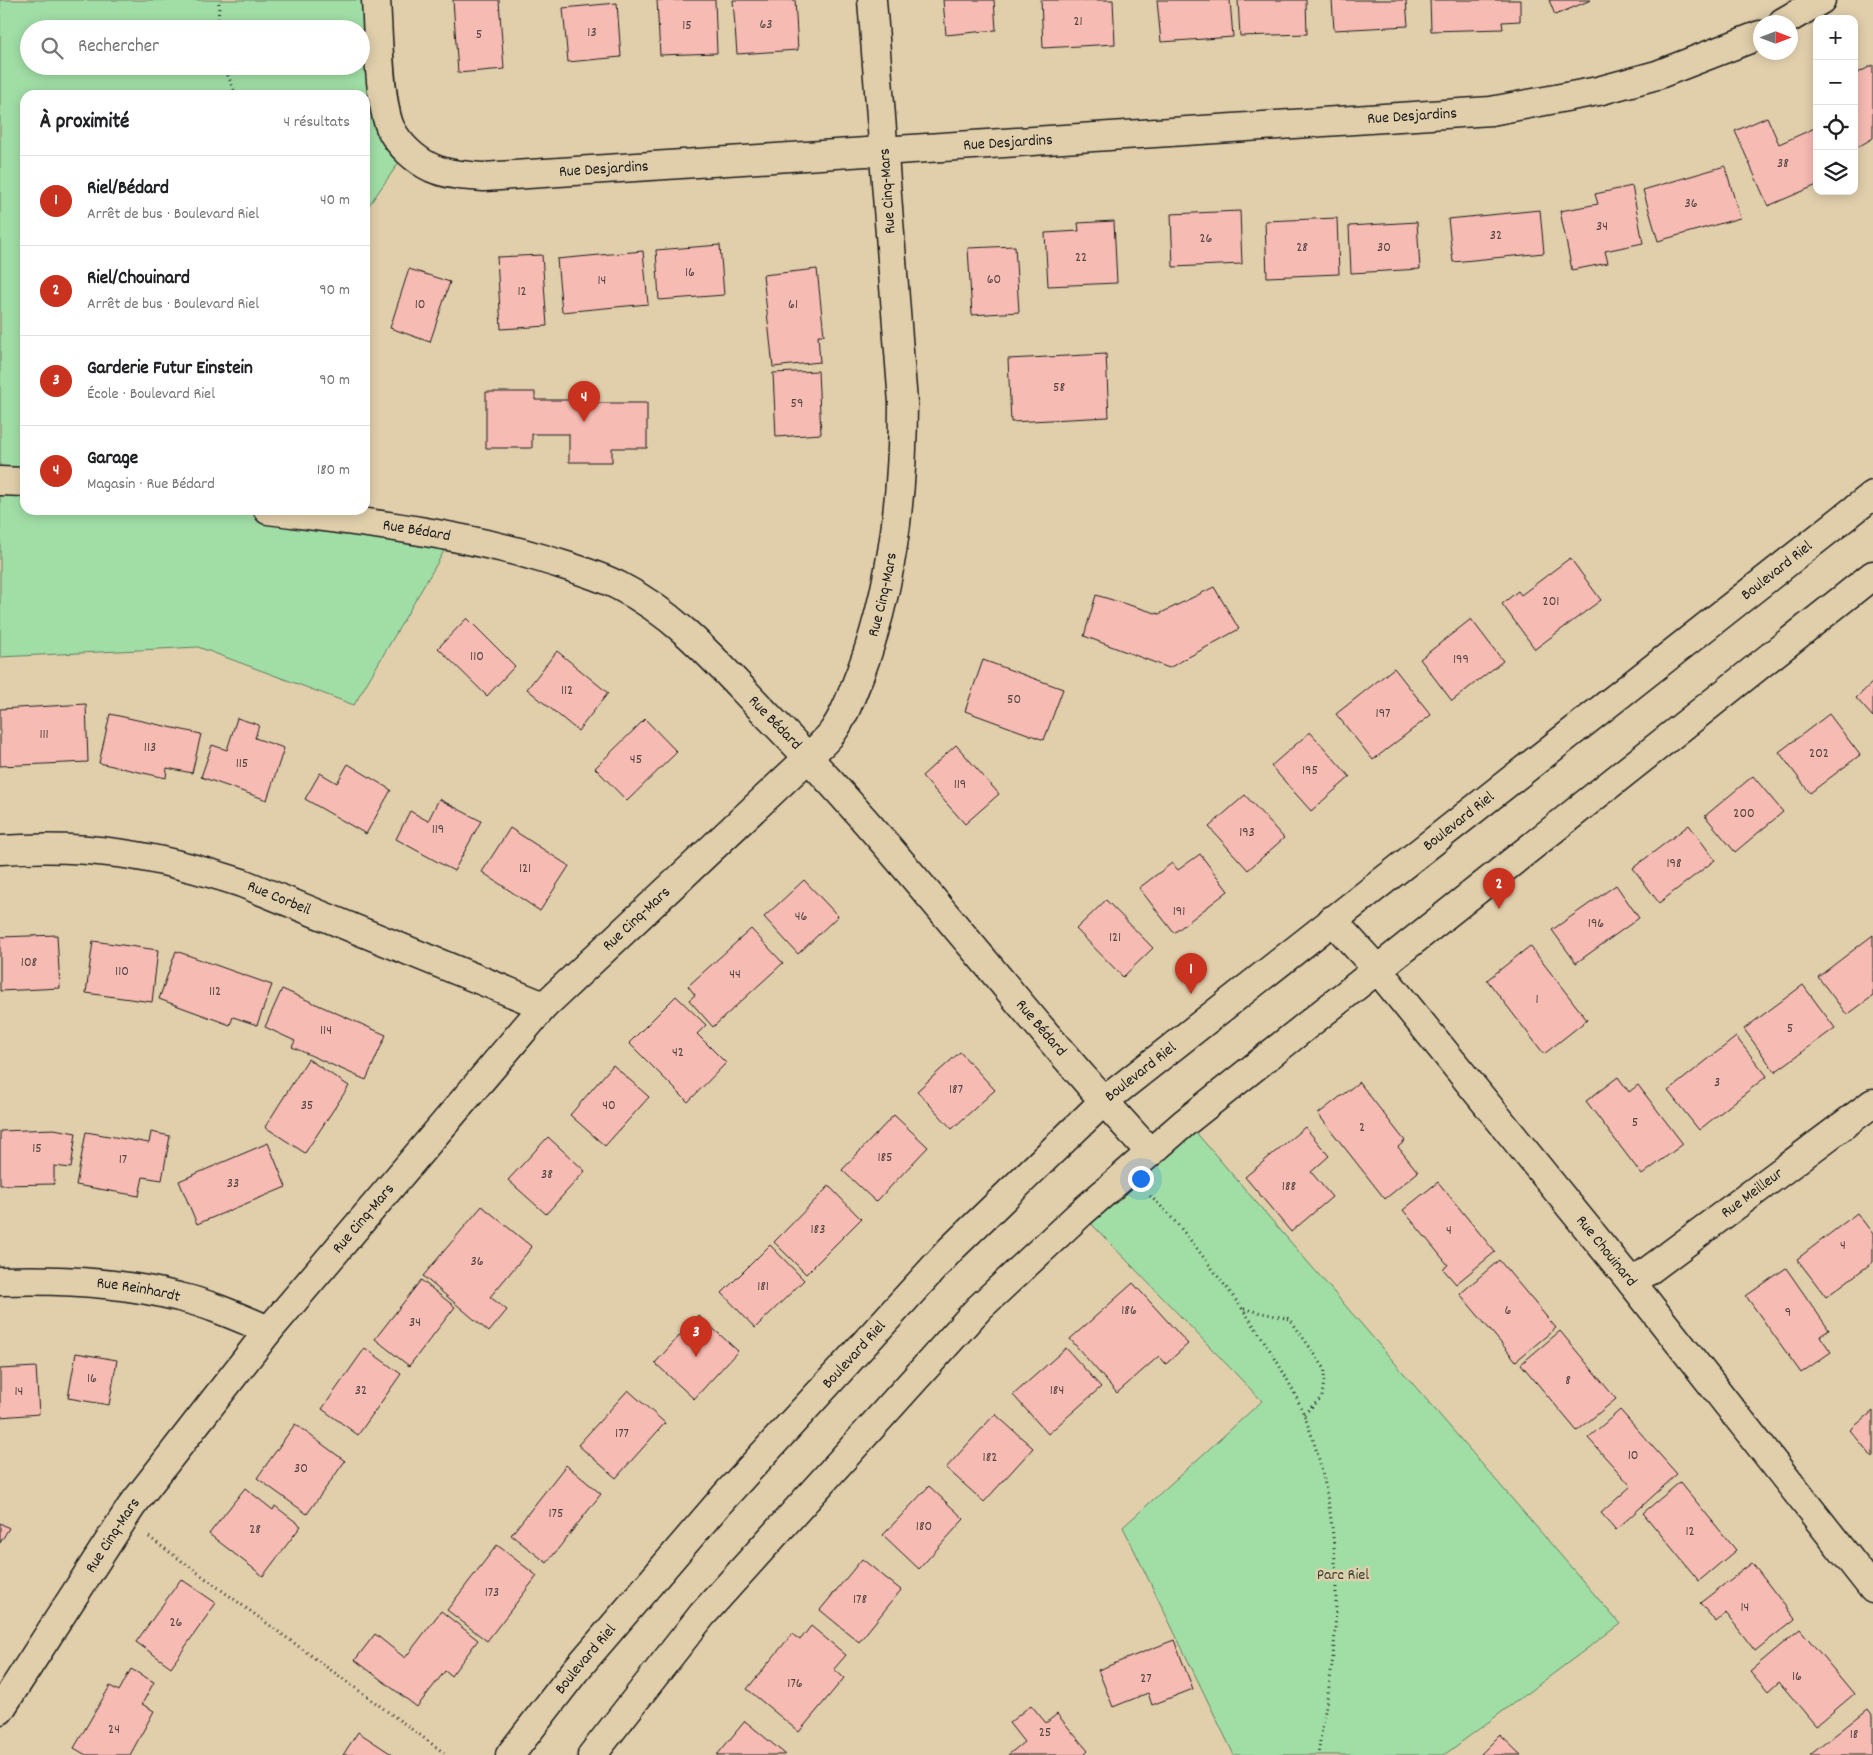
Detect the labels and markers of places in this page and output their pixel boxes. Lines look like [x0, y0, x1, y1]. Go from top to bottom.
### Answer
pin: 4 [568, 381, 600, 422]
pin: 2 [1483, 868, 1515, 909]
pin: 1 [1175, 953, 1207, 994]
pin: 3 [680, 1316, 712, 1357]

